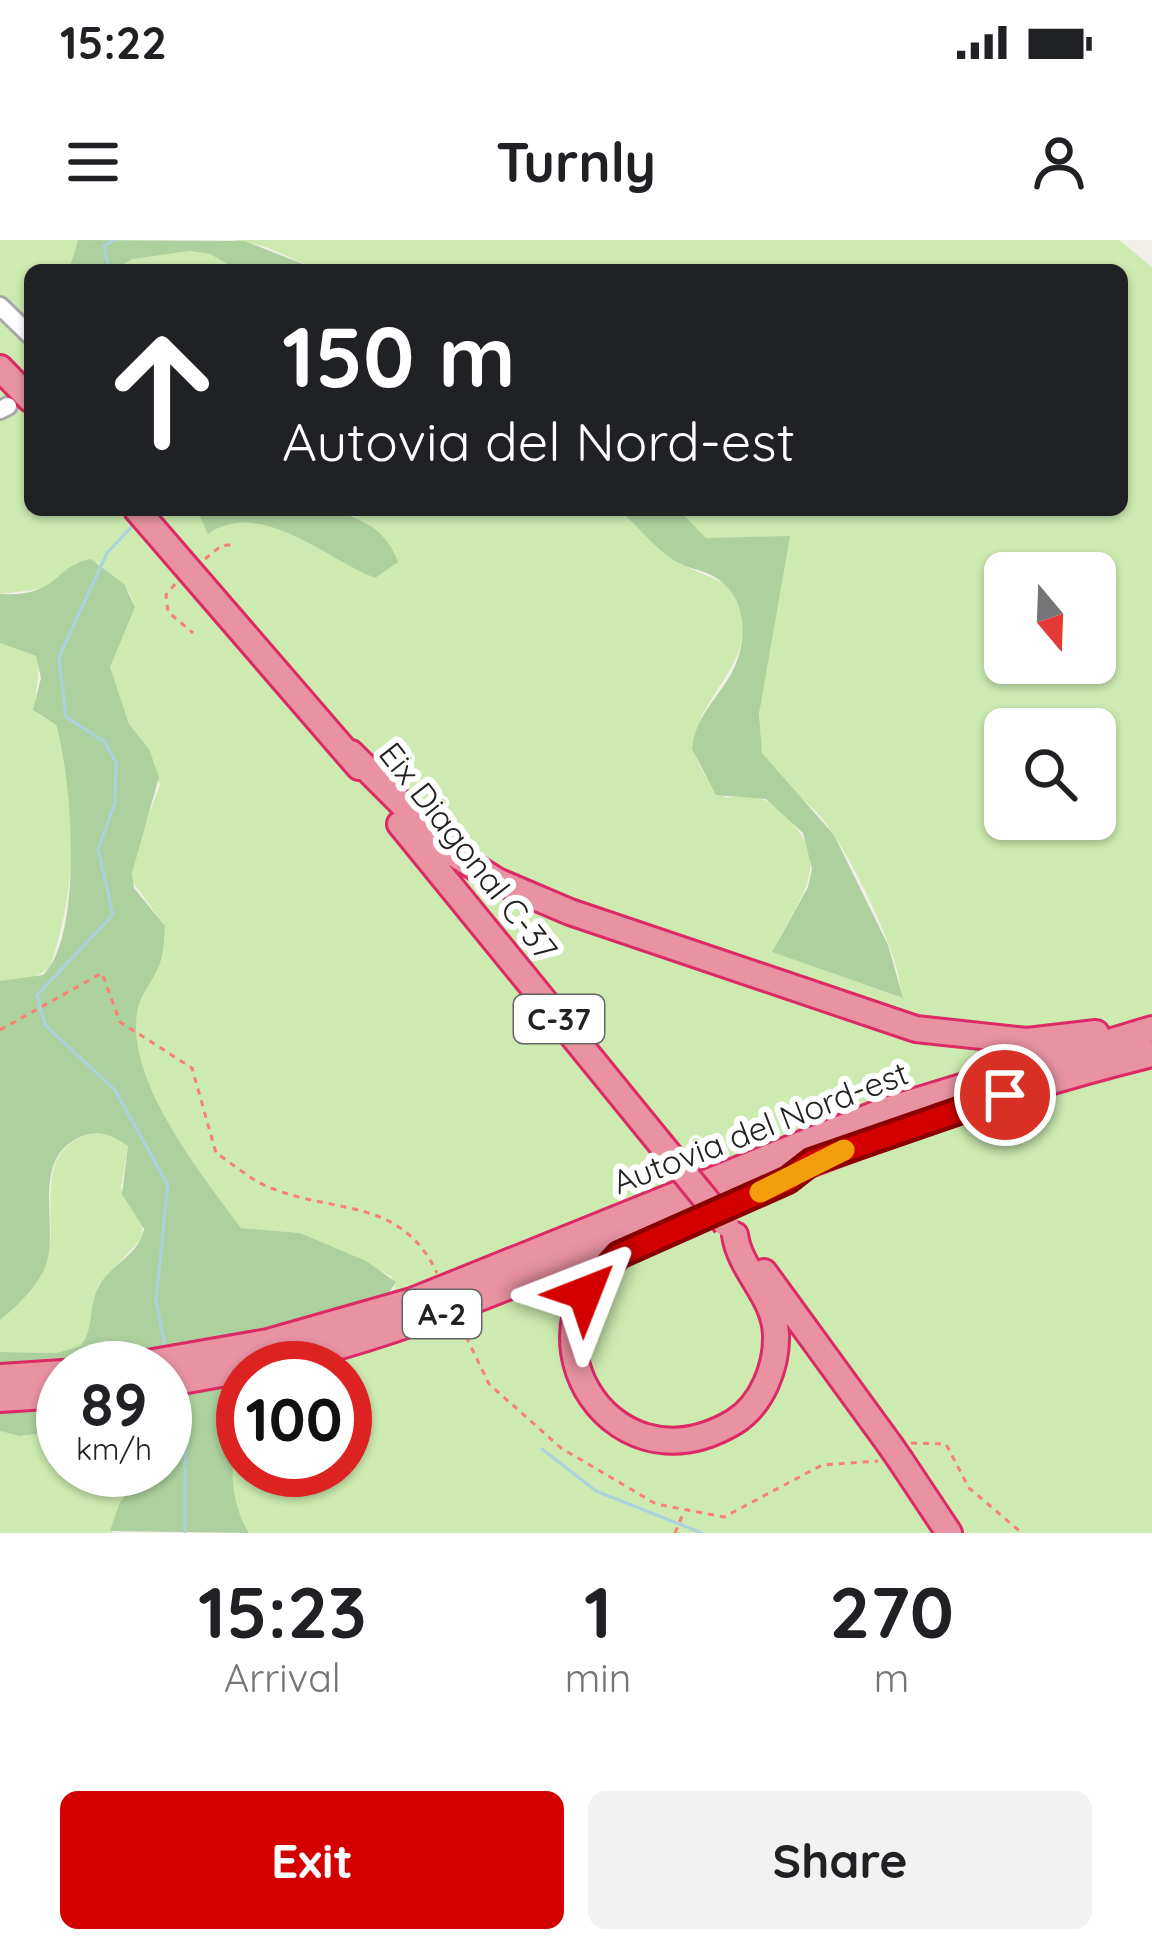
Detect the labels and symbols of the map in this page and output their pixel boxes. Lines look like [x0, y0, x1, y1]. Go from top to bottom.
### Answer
north arrow [984, 552, 1116, 684]
street label: Eix Diagonal C-37 [371, 734, 567, 968]
road number: C-37 [514, 995, 604, 1043]
pin [954, 1044, 1056, 1146]
street label: Autovia del Nord-est [606, 1052, 914, 1202]
position arrow [522, 1230, 648, 1356]
road number: A-2 [403, 1290, 481, 1338]
speed limit sign: 100 [216, 1341, 372, 1497]

